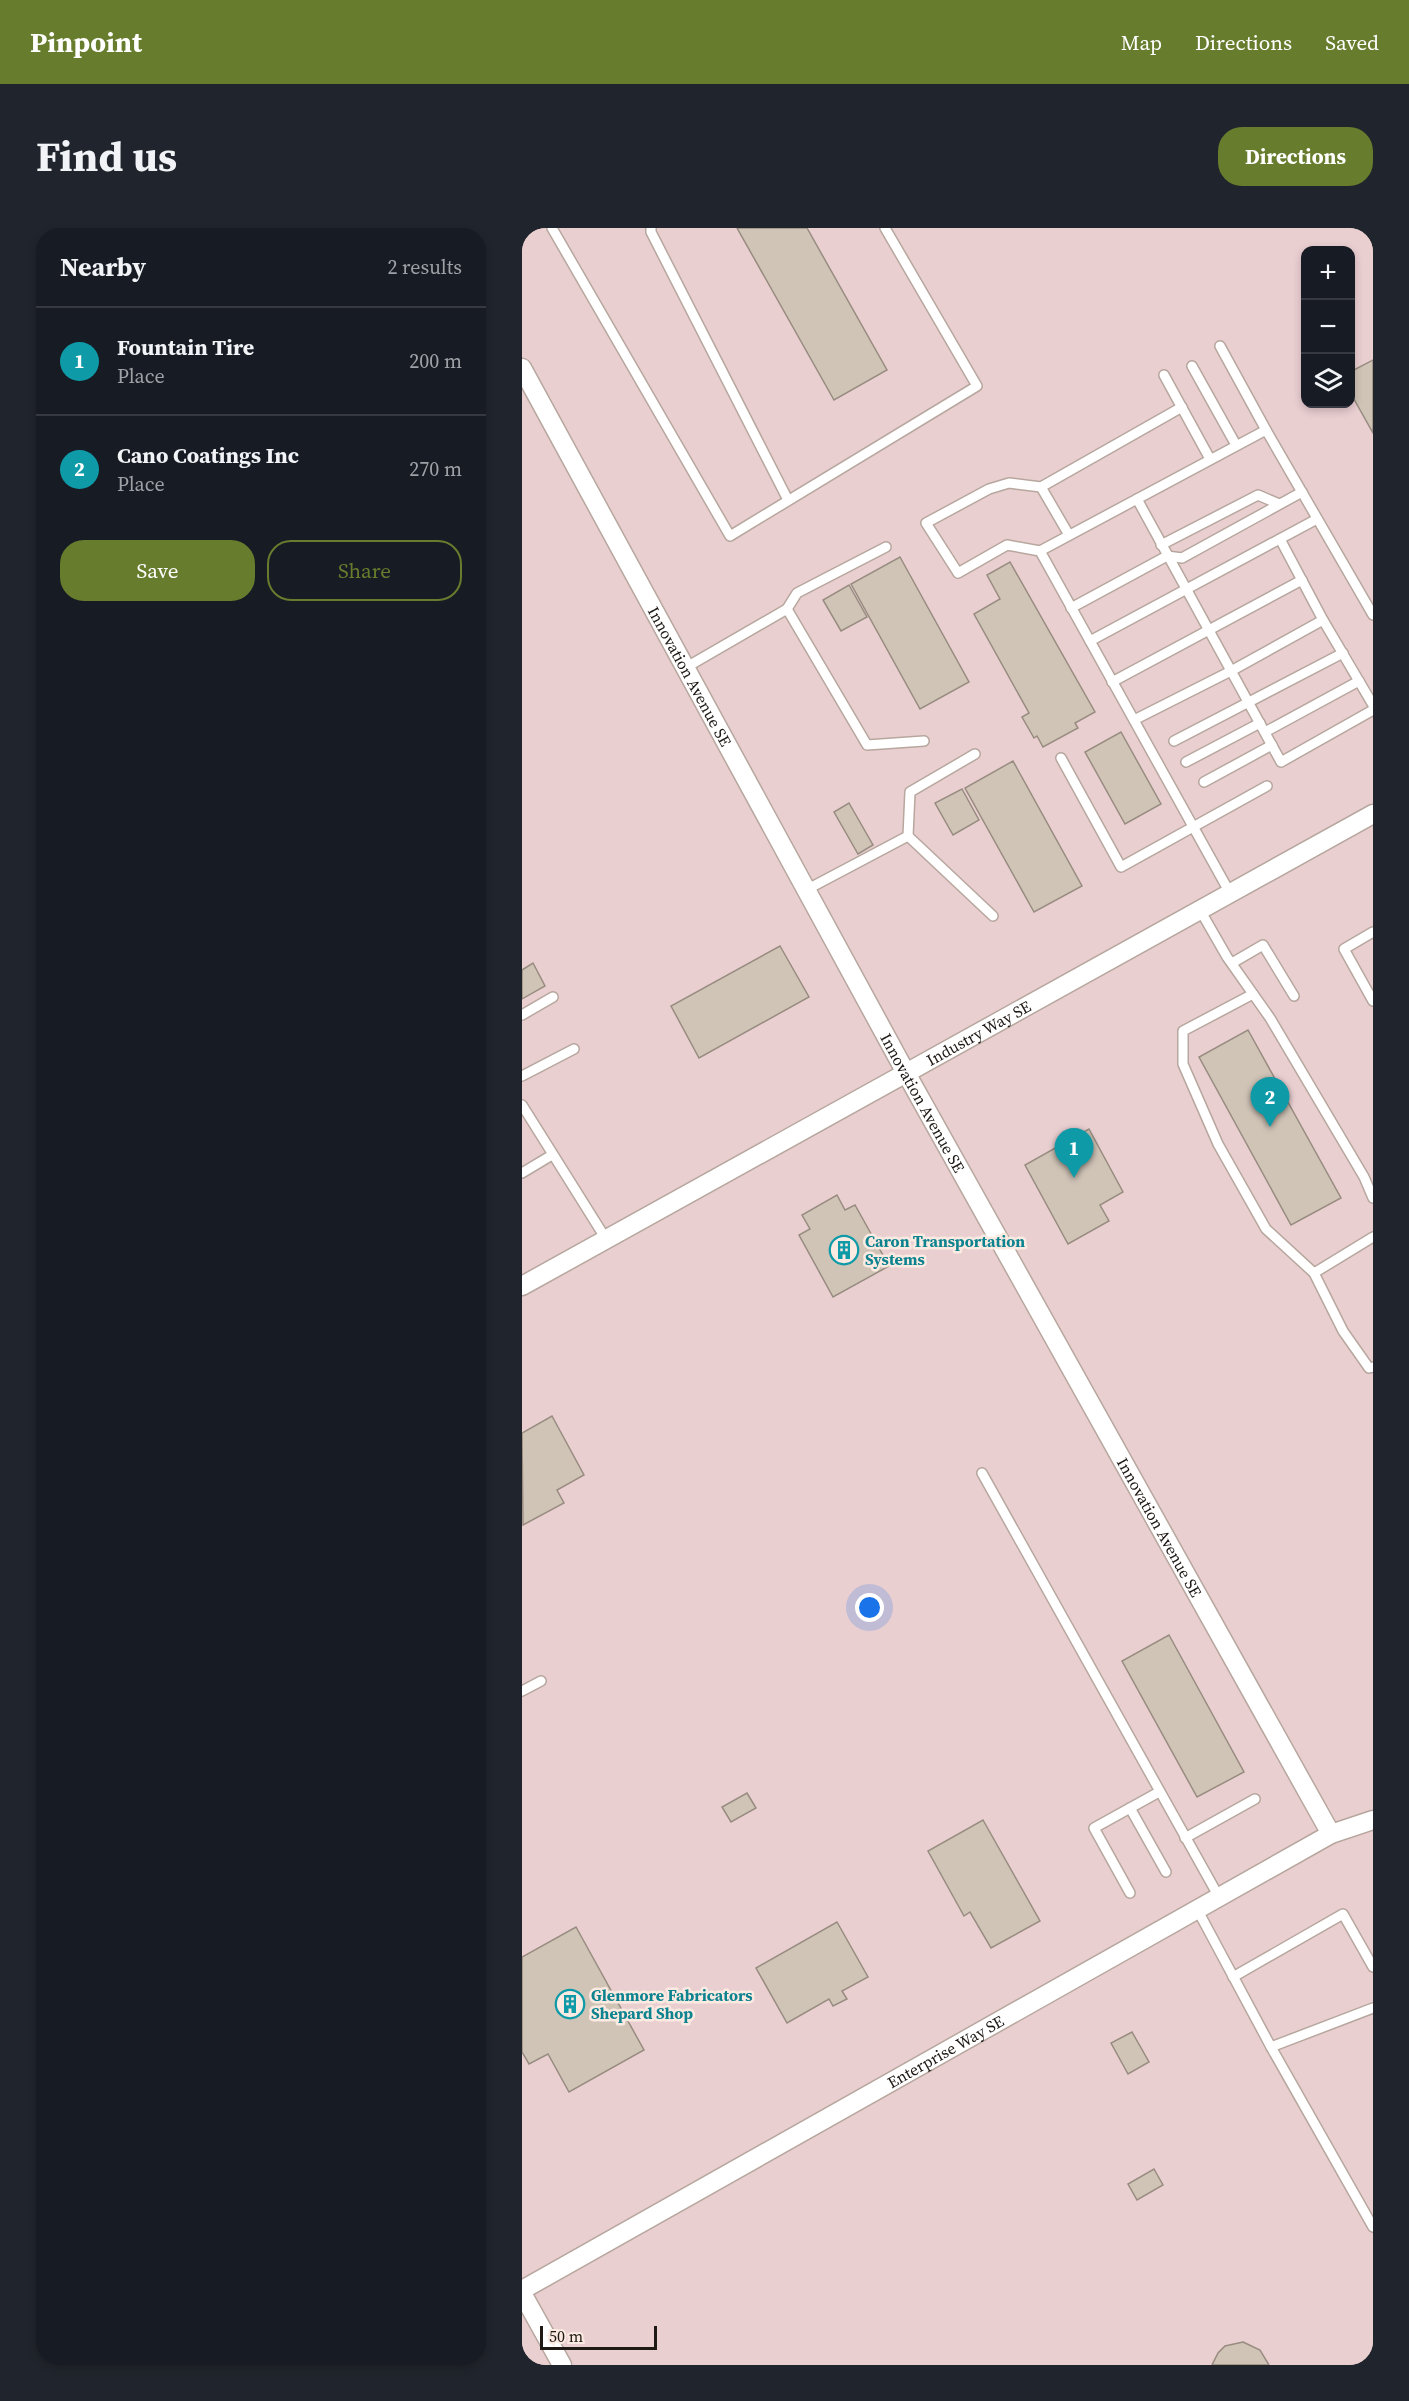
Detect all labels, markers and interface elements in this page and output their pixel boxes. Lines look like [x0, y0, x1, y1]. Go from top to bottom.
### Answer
text: Pinpoint [30, 23, 142, 61]
text: Map [1121, 28, 1162, 57]
text: Directions [1195, 28, 1292, 57]
text: Saved [1325, 28, 1379, 57]
text: Find us [36, 127, 177, 185]
button: Directions [1218, 127, 1373, 186]
map controls [1301, 246, 1355, 408]
button: + [1301, 246, 1355, 300]
text: Nearby [60, 249, 146, 285]
text: 2 results [387, 253, 462, 281]
button: − [1301, 300, 1355, 354]
text: Fountain Tire [117, 332, 254, 362]
text: 1 [74, 347, 85, 375]
text: 200 m [409, 347, 462, 375]
button: layers [1301, 354, 1355, 408]
text: Place [117, 362, 165, 390]
text: Cano Coatings Inc [117, 440, 299, 470]
text: 2 [74, 455, 85, 483]
text: 270 m [409, 455, 462, 483]
text: Place [117, 470, 165, 498]
button: Save [60, 540, 255, 601]
button: Share [267, 540, 462, 601]
street label: Innovation Avenue SE [643, 602, 737, 750]
street label: Industry Way SE [922, 995, 1035, 1071]
street label: Innovation Avenue SE [875, 1029, 971, 1177]
pin: 2 [1250, 1078, 1290, 1127]
pin: 1 [1054, 1128, 1094, 1178]
place label: Caron Transportation Systems [865, 1230, 1025, 1270]
building icon: Caron Transportation Systems [828, 1234, 860, 1266]
street label: Innovation Avenue SE [1112, 1454, 1208, 1601]
your location [855, 1593, 884, 1622]
place label: Glenmore Fabricators Shepard Shop [591, 1984, 753, 2024]
building icon: Glenmore Fabricators Shepard Shop [554, 1988, 586, 2020]
street label: Enterprise Way SE [883, 2010, 1008, 2093]
scale bar [540, 2323, 657, 2350]
text: 50 m [549, 2325, 583, 2347]

